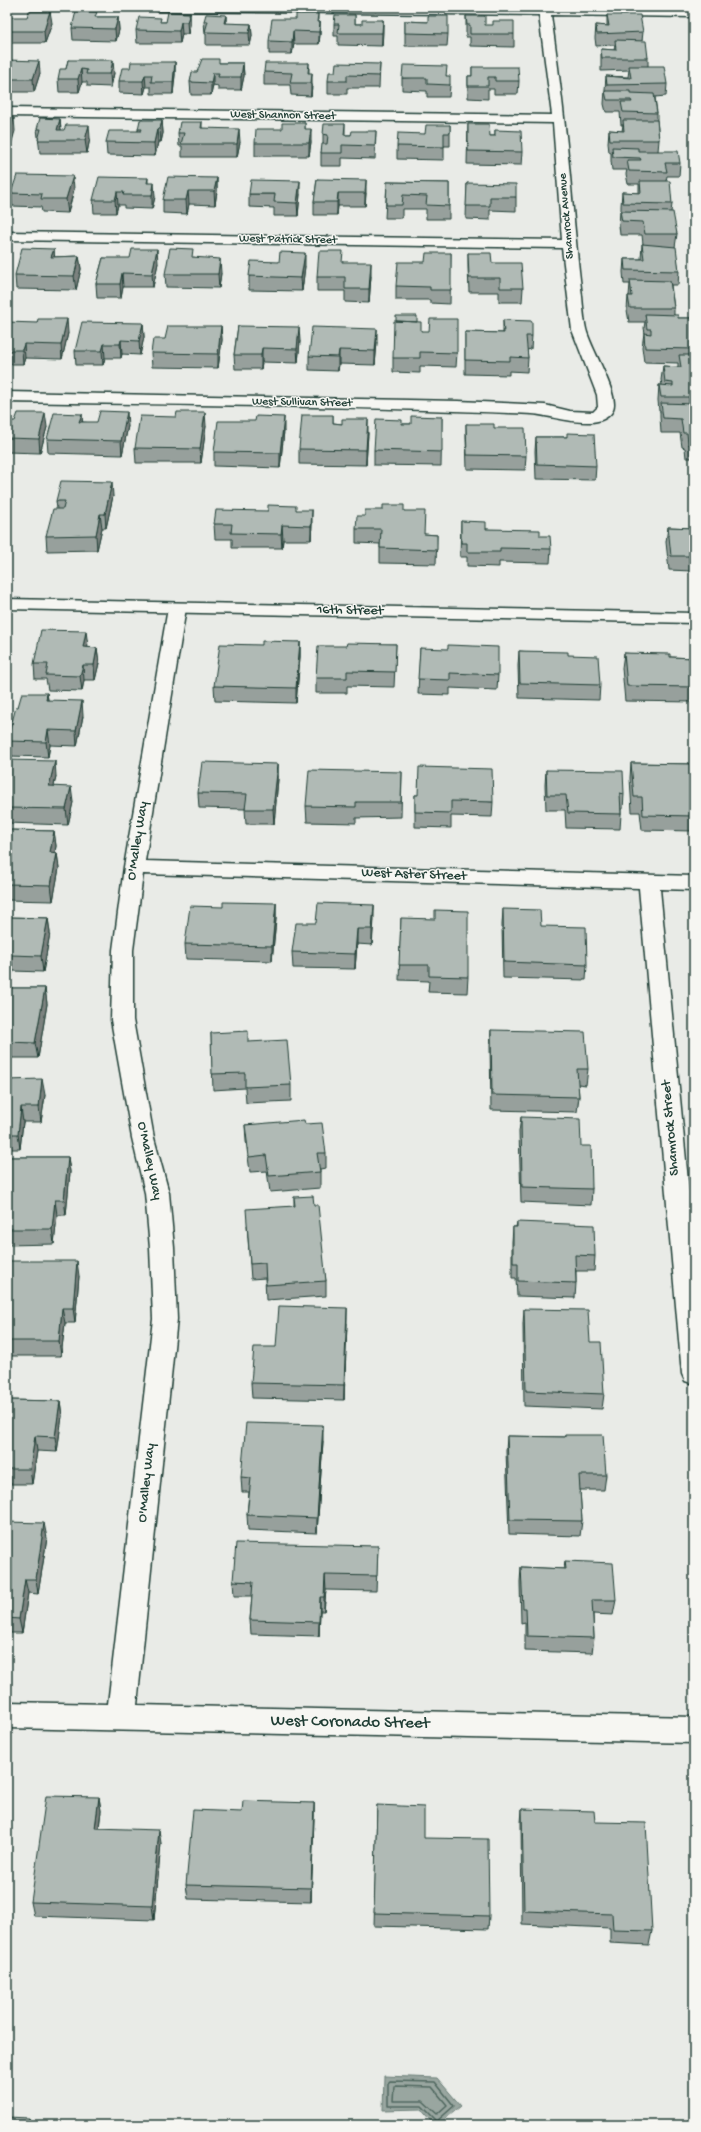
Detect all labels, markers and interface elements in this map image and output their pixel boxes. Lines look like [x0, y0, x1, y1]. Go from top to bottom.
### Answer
street label: West Shannon Street [230, 108, 337, 124]
street label: Shamrock Avenue [556, 172, 578, 259]
street label: West Patrick Street [239, 232, 338, 248]
street label: West Sullivan Street [252, 395, 353, 411]
street label: 16th Street [316, 602, 385, 620]
street label: O'Malley Way [123, 800, 153, 882]
street label: West Aster Street [361, 865, 468, 885]
street label: Shamrock Street [658, 1078, 684, 1176]
street label: O'Malley Way [132, 1120, 166, 1202]
street label: O'Malley Way [134, 1442, 160, 1523]
street label: West Coronado Street [270, 1712, 432, 1734]

